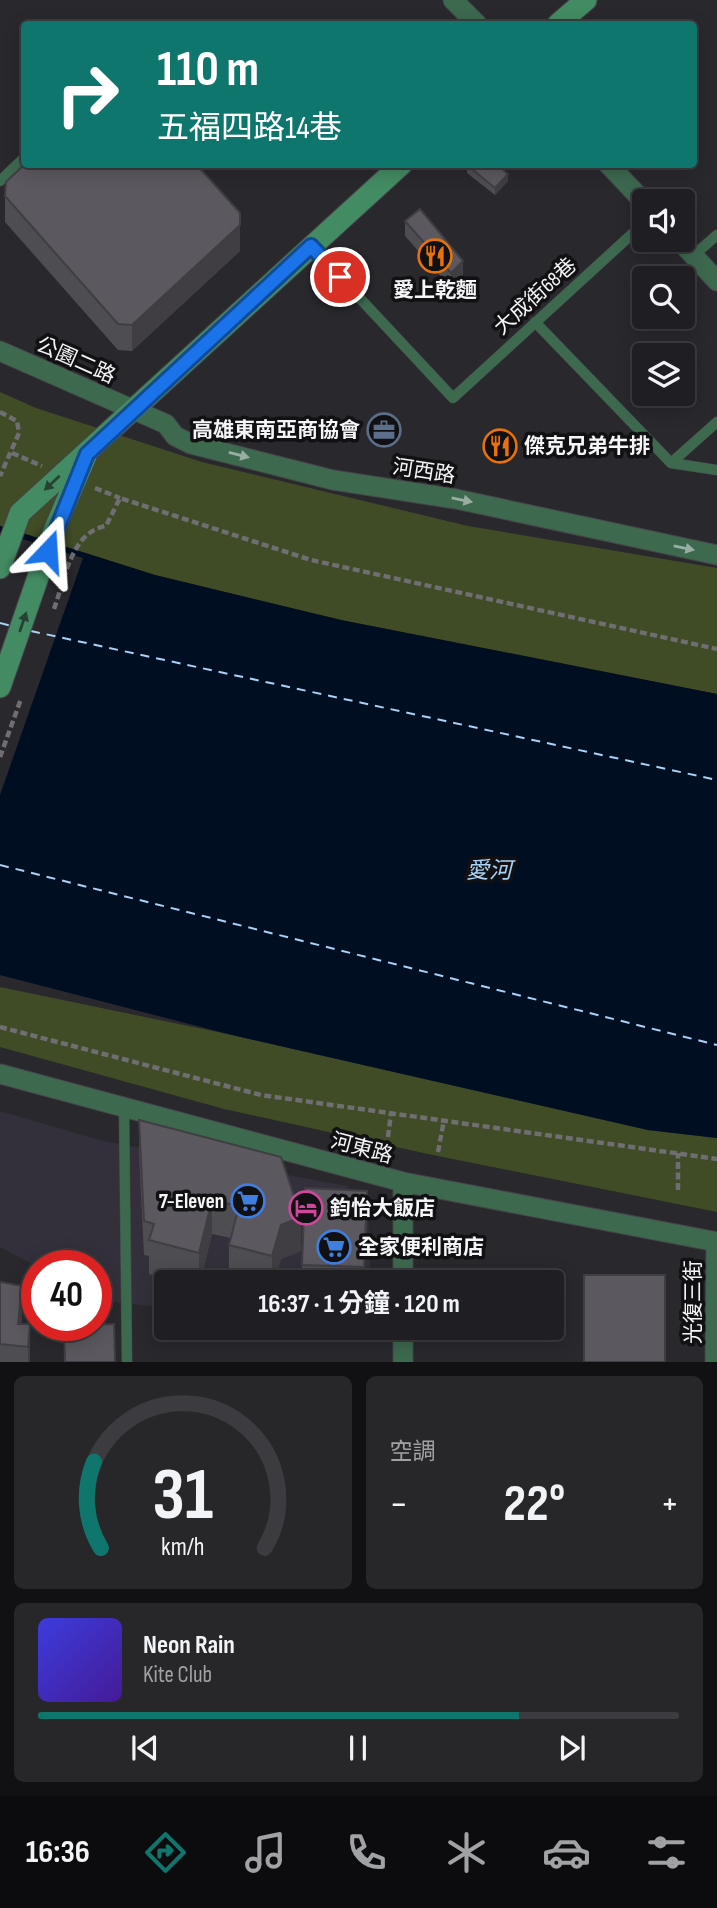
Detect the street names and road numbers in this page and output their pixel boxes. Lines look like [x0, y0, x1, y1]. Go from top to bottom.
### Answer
street label: 大成街68巷 [489, 253, 582, 340]
street label: 公園二路 [32, 332, 119, 389]
street label: 河西路 [391, 454, 457, 489]
street label: 河東路 [328, 1128, 396, 1169]
street label: 光復三街 [681, 1260, 706, 1344]

